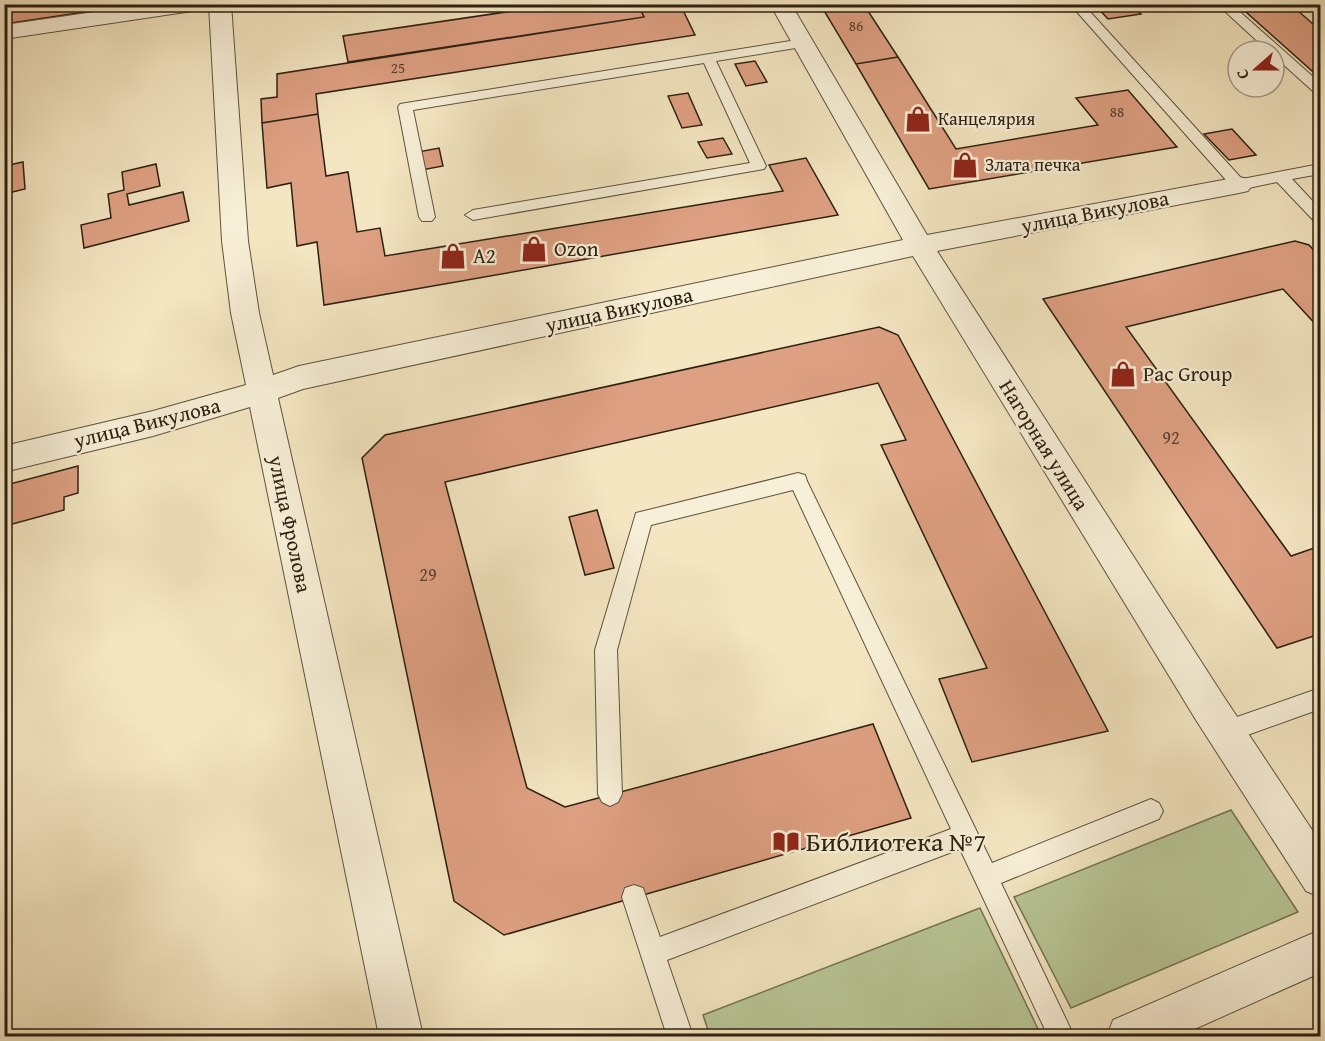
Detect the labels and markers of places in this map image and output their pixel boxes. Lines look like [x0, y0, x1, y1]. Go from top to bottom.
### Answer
shop icon: Канцелярия [903, 104, 933, 134]
place label: Канцелярия [938, 105, 1035, 132]
shop icon: Злата печка [950, 150, 980, 180]
place label: Злата печка [985, 151, 1081, 178]
place label: Ozon [554, 233, 599, 264]
shop icon: Ozon [519, 234, 549, 264]
place label: А2 [473, 240, 496, 271]
shop icon: А2 [438, 241, 468, 271]
place label: Pac Group [1143, 358, 1232, 389]
shop icon: Pac Group [1108, 359, 1138, 389]
place label: Библиотека №7 [806, 822, 986, 861]
library icon: Библиотека №7 [771, 827, 801, 857]

